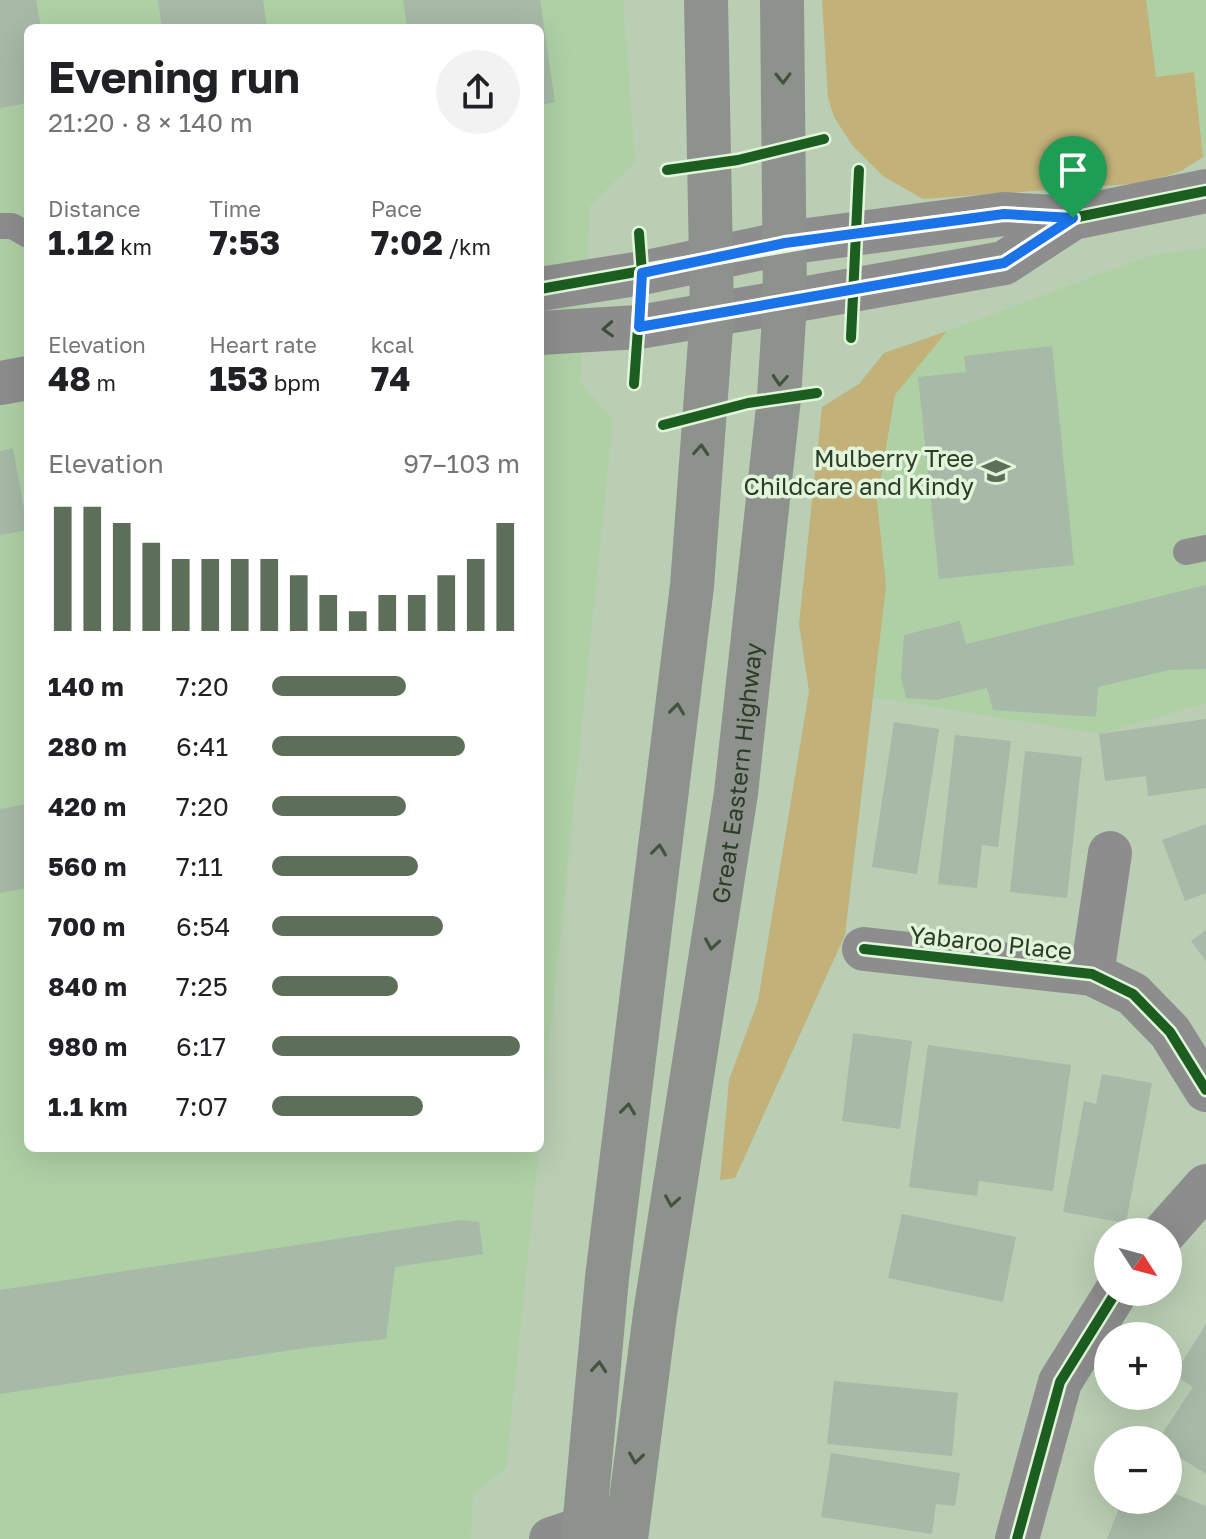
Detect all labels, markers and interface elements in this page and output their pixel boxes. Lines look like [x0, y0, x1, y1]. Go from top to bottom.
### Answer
text: Evening run [48, 50, 300, 103]
button: share [436, 50, 520, 134]
one-way arrow [774, 72, 792, 85]
text: 21:20 · 8 × 140 m [48, 107, 253, 138]
pin [1039, 136, 1107, 218]
icon: arrive [1051, 148, 1095, 192]
text: Distance [48, 195, 140, 222]
text: Time [209, 195, 261, 222]
text: Pace [371, 195, 422, 222]
text: 1.12 [48, 222, 115, 262]
text: 7:53 [209, 222, 280, 262]
text: 7:02 [371, 222, 443, 262]
text: km [115, 233, 152, 260]
text: /km [443, 233, 491, 260]
one-way arrow [601, 320, 614, 337]
text: Elevation [48, 331, 146, 358]
text: Heart rate [209, 331, 317, 358]
text: kcal [371, 331, 414, 358]
text: 48 [48, 358, 91, 398]
text: 153 [209, 358, 268, 398]
text: 74 [371, 358, 410, 398]
text: m [91, 369, 116, 396]
text: bpm [268, 369, 320, 396]
one-way arrow [772, 374, 789, 387]
one-way arrow [692, 443, 709, 456]
place label: Mulberry Tree Childcare and Kindy [744, 443, 974, 500]
text: Elevation [48, 448, 164, 479]
text: 97–103 m [403, 448, 520, 479]
school or university icon: Mulberry Tree Childcare and Kindy [981, 456, 1011, 486]
street label: Great Eastern Highway [705, 641, 767, 905]
text: 140 m [48, 671, 124, 702]
text: 7:20 [176, 671, 229, 702]
one-way arrow [668, 702, 685, 715]
text: 280 m [48, 731, 127, 762]
text: 6:41 [176, 731, 228, 762]
text: 420 m [48, 791, 126, 822]
text: 7:20 [176, 791, 229, 822]
one-way arrow [651, 844, 668, 857]
text: 560 m [48, 851, 127, 882]
text: 7:11 [176, 851, 223, 882]
text: 700 m [48, 911, 125, 942]
text: 6:54 [176, 911, 230, 942]
street label: Yabaroo Place [908, 919, 1074, 965]
one-way arrow [704, 937, 721, 951]
text: 840 m [48, 971, 127, 1002]
text: 7:25 [176, 971, 228, 1002]
text: 980 m [48, 1031, 127, 1062]
text: 6:17 [176, 1031, 226, 1062]
text: 1.1 km [48, 1091, 127, 1122]
text: 7:07 [176, 1091, 227, 1122]
one-way arrow [619, 1102, 636, 1115]
one-way arrow [664, 1194, 681, 1208]
north arrow [1094, 1218, 1182, 1306]
map controls [1094, 1218, 1182, 1514]
button: + [1094, 1322, 1182, 1410]
one-way arrow [590, 1360, 607, 1373]
button: − [1094, 1426, 1182, 1514]
one-way arrow [627, 1452, 644, 1465]

